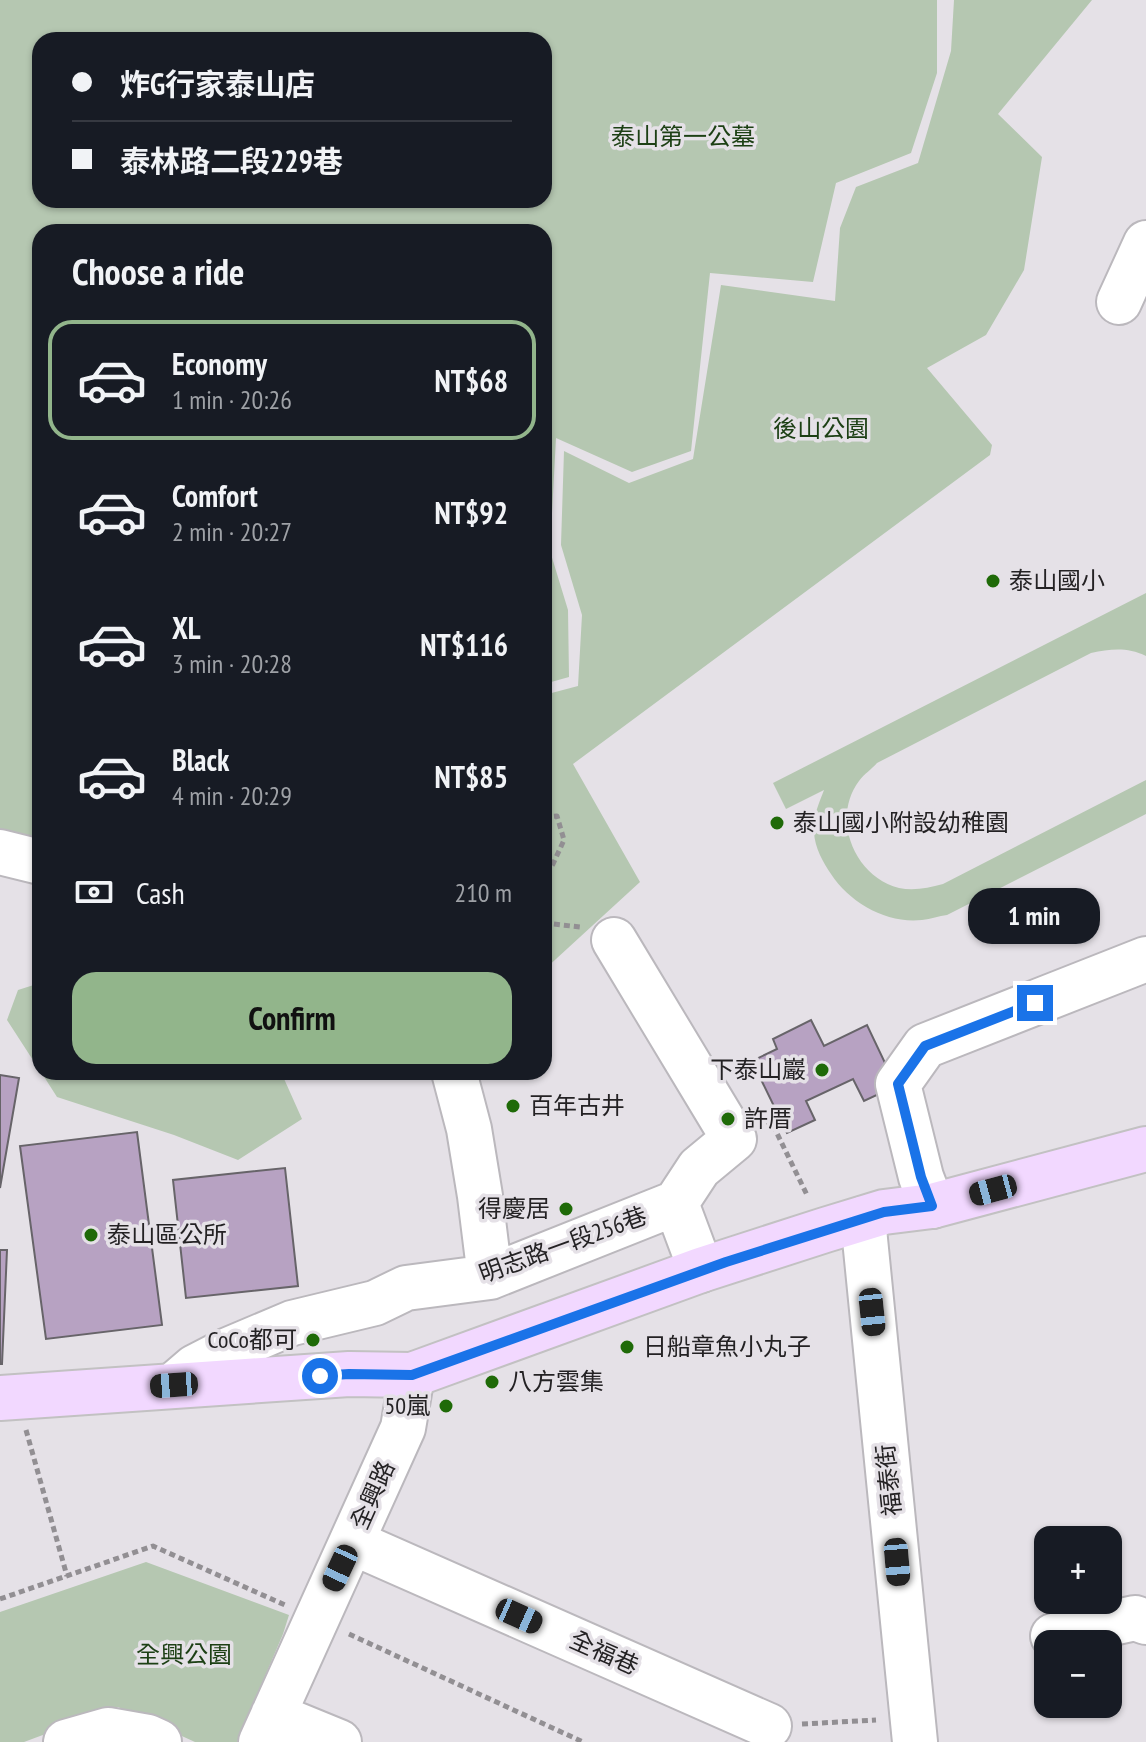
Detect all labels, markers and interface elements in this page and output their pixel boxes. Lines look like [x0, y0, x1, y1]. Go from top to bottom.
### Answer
text: 炸G行家泰山店 [120, 64, 315, 103]
park label: 泰山第一公墓 [611, 121, 755, 152]
text: 泰林路二段229巷 [120, 141, 343, 180]
text: Choose a ride [72, 248, 244, 295]
icon: car [76, 344, 148, 416]
text: Economy [172, 344, 267, 383]
text: NT$68 [435, 361, 508, 400]
text: 1 min · 20:26 [172, 383, 292, 416]
park label: 後山公園 [773, 413, 869, 444]
icon: car [76, 476, 148, 548]
text: Comfort [172, 476, 258, 515]
text: NT$92 [435, 493, 508, 532]
text: 2 min · 20:27 [172, 515, 292, 548]
place label: 泰山國小 [1009, 565, 1105, 596]
marker: 泰山國小 [984, 572, 1002, 590]
icon: car [76, 608, 148, 680]
text: XL [172, 608, 201, 647]
text: NT$116 [420, 625, 508, 664]
text: 3 min · 20:28 [172, 647, 292, 680]
icon: car [76, 740, 148, 812]
text: Black [172, 740, 229, 779]
text: NT$85 [435, 757, 508, 796]
text: 4 min · 20:29 [172, 779, 292, 812]
place label: 泰山國小附設幼稚園 [793, 807, 1009, 838]
marker: 泰山國小附設幼稚園 [768, 814, 786, 832]
icon: cash [72, 870, 116, 914]
text: Cash [136, 873, 185, 912]
text: 210 m [454, 876, 512, 909]
callout: 1 min [969, 887, 1101, 943]
text: 1 min [1008, 899, 1060, 932]
button: Confirm [72, 972, 512, 1064]
route end [1017, 985, 1053, 1021]
place label: 下泰山巖 [710, 1054, 806, 1085]
marker: 下泰山巖 [813, 1061, 831, 1079]
place label: 百年古井 [529, 1090, 625, 1121]
marker: 百年古井 [504, 1097, 522, 1115]
place label: 許厝 [744, 1103, 792, 1134]
marker: 許厝 [719, 1110, 737, 1128]
car [967, 1172, 1019, 1208]
place label: 得慶居 [478, 1193, 550, 1224]
street label: 明志路一段256巷 [475, 1200, 651, 1289]
marker: 得慶居 [557, 1200, 575, 1218]
place label: 泰山區公所 [107, 1219, 227, 1250]
marker: 泰山區公所 [82, 1226, 100, 1244]
car [858, 1287, 886, 1337]
place label: CoCo都可 [208, 1324, 297, 1355]
marker: CoCo都可 [304, 1331, 322, 1349]
place label: 日船章魚小丸子 [643, 1331, 811, 1362]
marker: 日船章魚小丸子 [618, 1338, 636, 1356]
route start [302, 1358, 338, 1394]
place label: 八方雲集 [508, 1366, 604, 1397]
car [149, 1371, 199, 1399]
marker: 八方雲集 [483, 1373, 501, 1391]
place label: 50嵐 [384, 1390, 430, 1421]
marker: 50嵐 [437, 1397, 455, 1415]
street label: 福泰街 [869, 1443, 908, 1517]
street label: 全興路 [344, 1456, 401, 1534]
map controls [1034, 1526, 1122, 1718]
button: + [1034, 1526, 1122, 1614]
car [883, 1537, 911, 1587]
car [319, 1541, 361, 1595]
car [492, 1595, 546, 1637]
street label: 全福巷 [565, 1624, 643, 1681]
button: − [1034, 1630, 1122, 1718]
park label: 全興公園 [136, 1639, 232, 1670]

